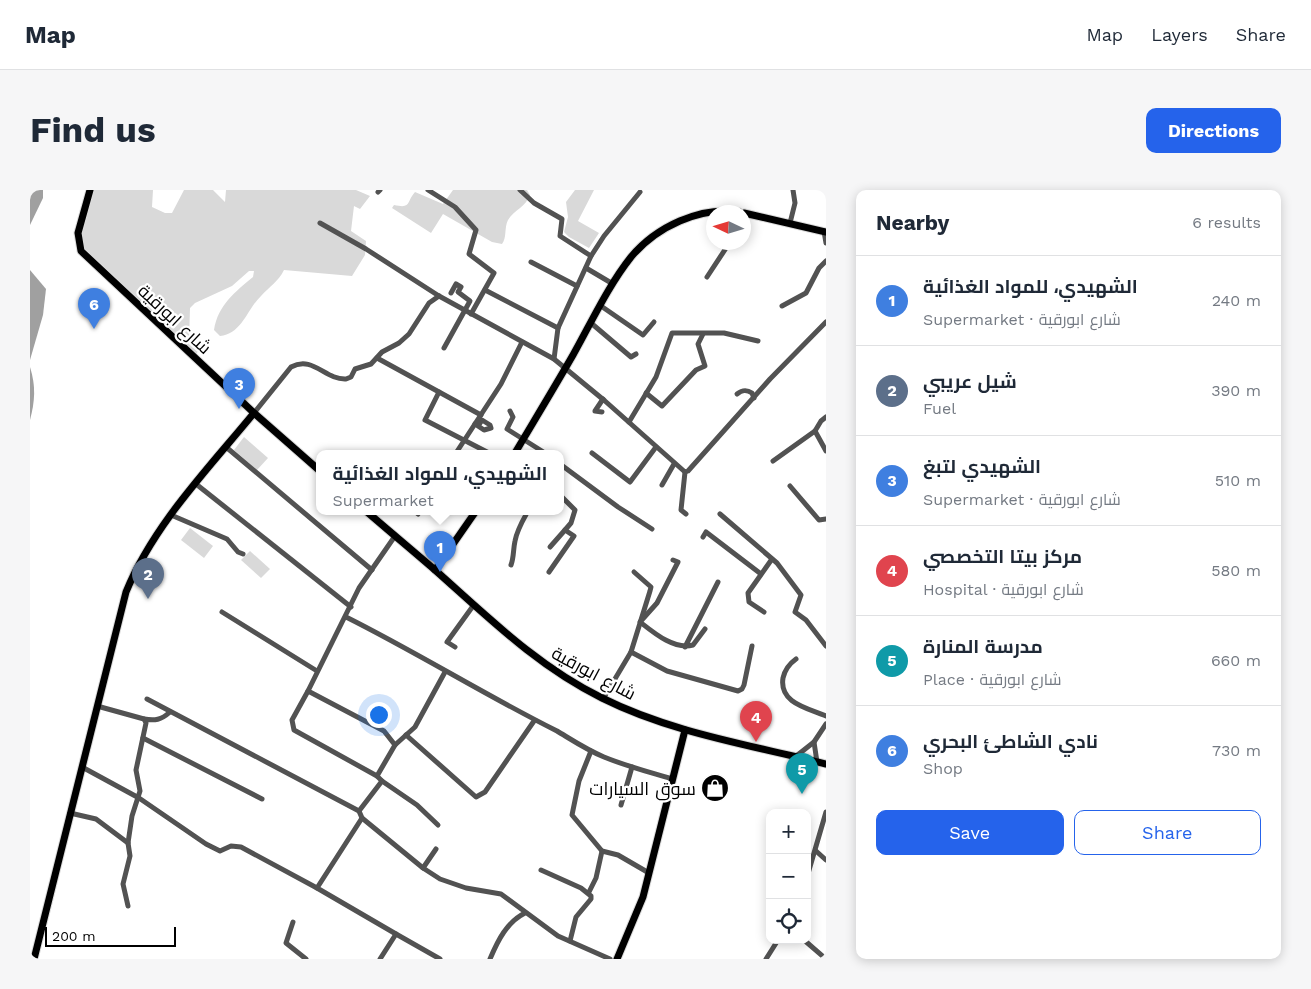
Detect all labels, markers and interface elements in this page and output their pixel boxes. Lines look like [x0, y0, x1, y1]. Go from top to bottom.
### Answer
text: Map [25, 21, 76, 49]
text: Map [1086, 24, 1123, 45]
text: Layers [1151, 24, 1208, 45]
text: Share [1236, 24, 1286, 45]
button: Directions [1146, 108, 1281, 153]
text: Find us [30, 109, 156, 151]
north arrow [706, 205, 751, 250]
text: Nearby [876, 210, 949, 235]
text: 6 results [1192, 213, 1261, 232]
text: الشهيدي، للمواد الغذائية [923, 275, 1138, 298]
street label: شارع ابورقية [133, 280, 216, 360]
pin: 6 [78, 288, 110, 329]
text: 1 [889, 291, 895, 310]
text: 240 m [1212, 291, 1261, 310]
text: Supermarket · شارع ابورقية [923, 310, 1121, 329]
pin: 3 [223, 368, 255, 409]
text: شيل عريبي [923, 370, 1017, 393]
text: 2 [887, 381, 897, 400]
text: 390 m [1211, 381, 1261, 400]
text: Fuel [923, 399, 956, 418]
popup [316, 450, 564, 515]
text: الشهيدي لتبغ [923, 455, 1041, 478]
text: الشهيدي، للمواد الغذائية [333, 462, 547, 485]
text: 3 [887, 471, 897, 490]
text: 510 m [1215, 471, 1261, 490]
text: Supermarket · شارع ابورقية [923, 490, 1121, 509]
text: Supermarket [333, 491, 434, 510]
pin: 1 [424, 531, 456, 572]
text: مركز بيتا التخصصي [923, 545, 1082, 568]
pin: 2 [132, 558, 164, 599]
text: 4 [887, 561, 897, 580]
text: 580 m [1211, 561, 1261, 580]
text: Hospital · شارع ابورقية [923, 580, 1084, 599]
text: مدرسة المنارة [923, 635, 1043, 658]
street label: شارع ابورقية [547, 642, 640, 706]
text: 5 [887, 651, 897, 670]
text: 660 m [1211, 651, 1261, 670]
text: Place · شارع ابورقية [923, 670, 1062, 689]
pin: 4 [740, 701, 772, 742]
your location [366, 702, 392, 728]
text: نادي الشاطئ البحري [923, 730, 1098, 753]
text: 6 [887, 741, 897, 760]
text: 730 m [1212, 741, 1261, 760]
pin: 5 [786, 753, 818, 794]
text: Shop [923, 759, 963, 778]
shop icon: سوق السيارات [700, 773, 730, 803]
place label: سوق السيارات [589, 778, 696, 801]
map controls [766, 809, 811, 944]
button: + [766, 809, 811, 854]
button: Save [876, 810, 1064, 855]
button: Share [1074, 810, 1261, 855]
button: − [766, 854, 811, 899]
button: locate [766, 899, 811, 944]
scale bar [45, 924, 176, 947]
text: 200 m [52, 928, 96, 944]

